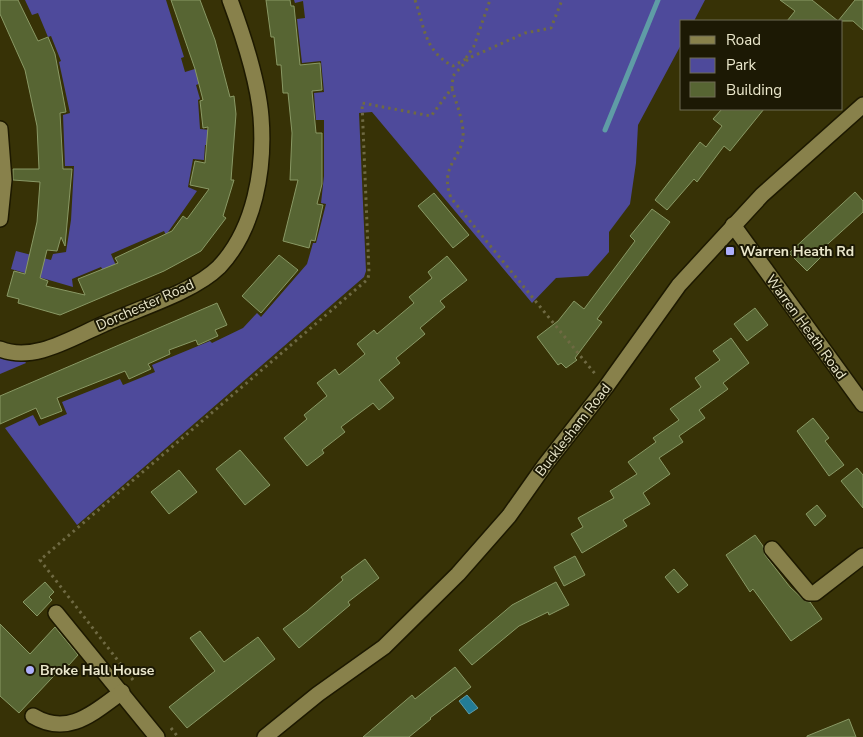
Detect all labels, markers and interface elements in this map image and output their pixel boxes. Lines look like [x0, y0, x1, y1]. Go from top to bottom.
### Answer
legend [680, 20, 843, 110]
text: Road [726, 30, 761, 50]
text: Park [726, 55, 756, 75]
text: Building [726, 80, 782, 100]
place label: Warren Heath Rd [740, 242, 854, 261]
marker: Warren Heath Rd [724, 245, 736, 257]
street label: Warren Heath Road [761, 271, 851, 383]
street label: Dorchester Road [93, 275, 197, 335]
street label: Bucklesham Road [531, 380, 615, 480]
place label: Broke Hall House [40, 661, 155, 680]
marker: Broke Hall House [24, 664, 36, 676]

